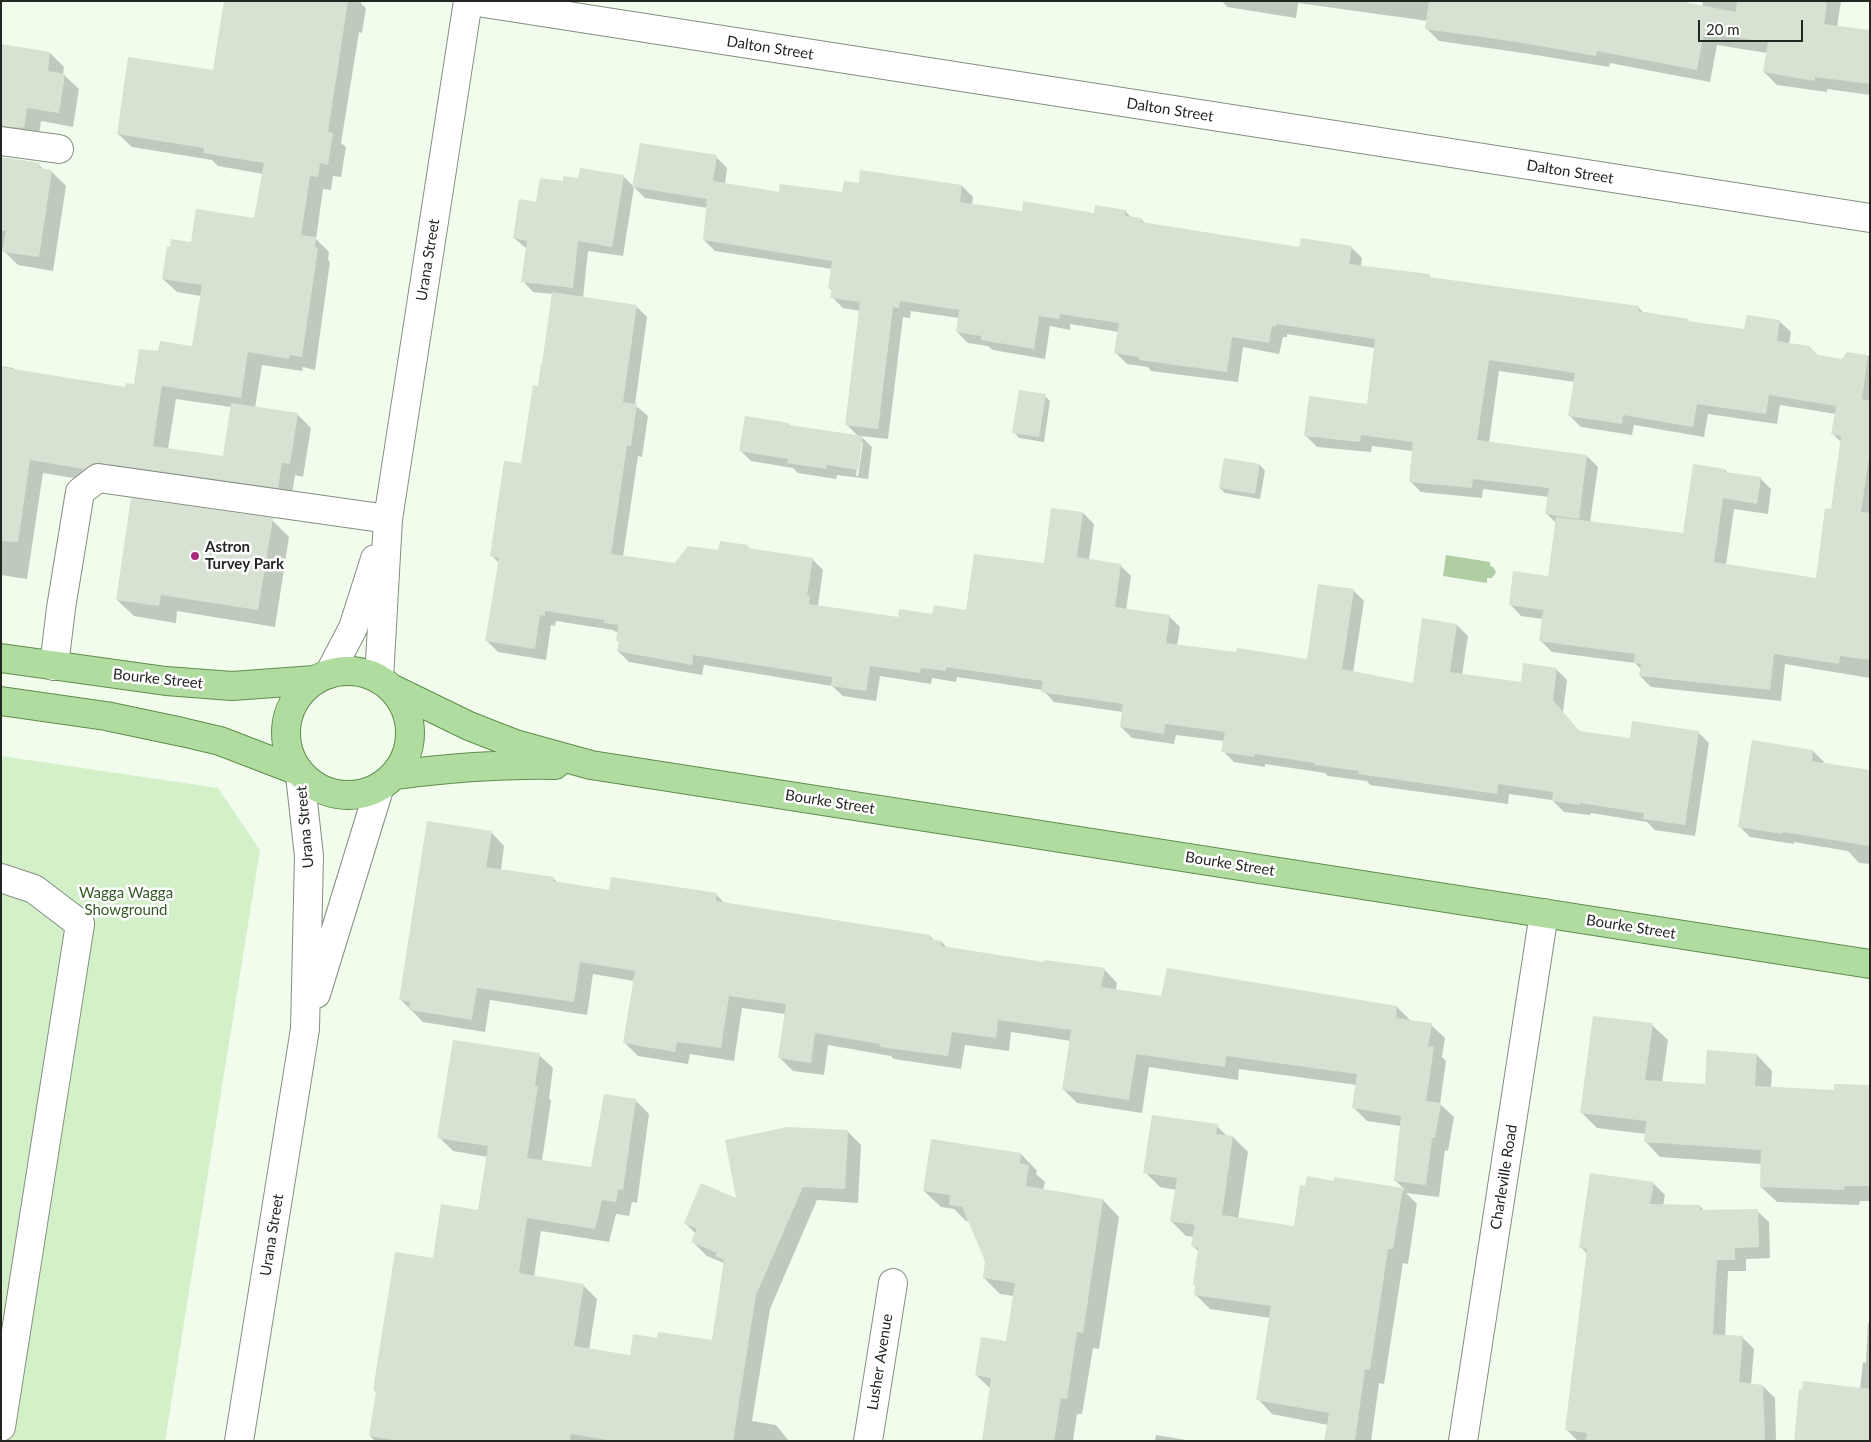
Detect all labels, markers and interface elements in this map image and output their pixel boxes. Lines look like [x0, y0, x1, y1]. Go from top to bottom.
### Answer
scale bar [1701, 10, 1806, 42]
text: 20 m [1706, 20, 1740, 38]
street label: Dalton Street [725, 32, 815, 64]
street label: Dalton Street [1125, 94, 1215, 126]
street label: Dalton Street [1525, 156, 1615, 188]
street label: Urana Street [413, 218, 443, 302]
place label: Astron Turvey Park [205, 538, 284, 573]
marker: Astron Turvey Park [189, 550, 201, 562]
street label: Bourke Street [112, 665, 204, 693]
street label: Urana Street [292, 785, 318, 869]
street label: Bourke Street [784, 786, 876, 818]
street label: Bourke Street [1184, 848, 1276, 880]
park label: Wagga Wagga Showground [79, 884, 173, 919]
street label: Bourke Street [1585, 911, 1677, 943]
street label: Charleville Road [1487, 1123, 1521, 1231]
street label: Urana Street [257, 1193, 287, 1277]
street label: Lusher Avenue [863, 1313, 897, 1411]

